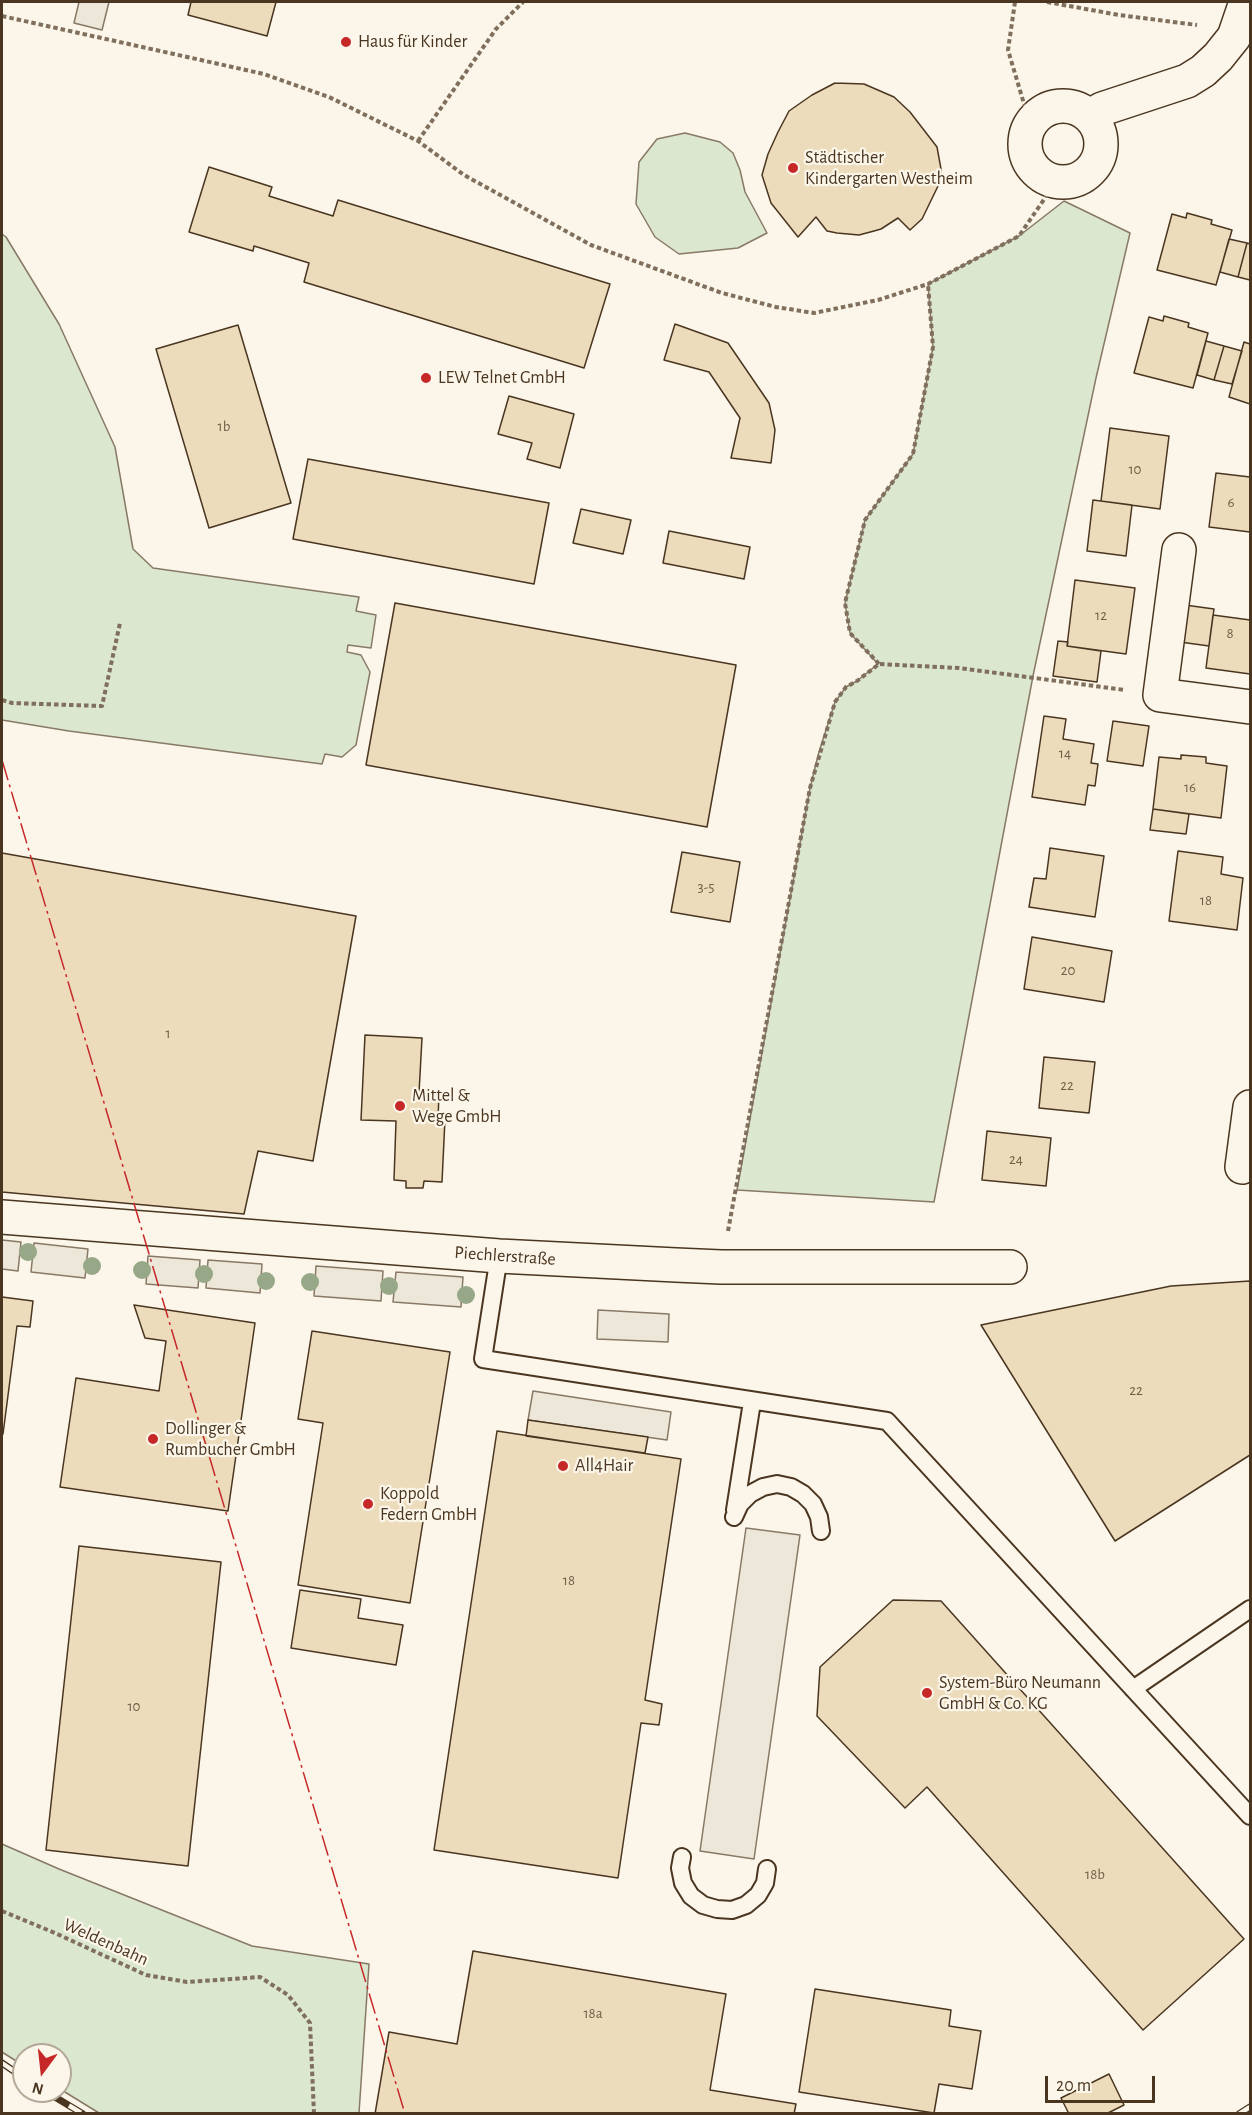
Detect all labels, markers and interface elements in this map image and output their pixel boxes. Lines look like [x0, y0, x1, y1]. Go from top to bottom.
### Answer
place label: Haus für Kinder [358, 31, 467, 53]
marker: Haus für Kinder [339, 35, 353, 49]
place label: Städtischer Kindergarten Westheim [805, 147, 973, 190]
marker: Städtischer Kindergarten Westheim [786, 161, 800, 175]
place label: LEW Telnet GmbH [438, 367, 566, 389]
marker: LEW Telnet GmbH [419, 371, 433, 385]
house number: 1b [218, 417, 230, 435]
house number: 10 [1128, 460, 1142, 478]
house number: 6 [1227, 493, 1235, 511]
house number: 12 [1095, 606, 1107, 624]
house number: 8 [1226, 624, 1234, 642]
house number: 14 [1059, 744, 1071, 762]
house number: 16 [1184, 778, 1196, 796]
house number: 3-5 [697, 878, 715, 896]
house number: 18 [1200, 891, 1212, 909]
house number: 20 [1061, 961, 1075, 979]
house number: 1 [165, 1024, 171, 1042]
house number: 22 [1060, 1076, 1074, 1094]
place label: Mittel & Wege GmbH [412, 1085, 501, 1128]
marker: Mittel & Wege GmbH [393, 1099, 407, 1113]
house number: 24 [1009, 1150, 1023, 1168]
street label: Piechlerstraße [454, 1242, 556, 1270]
house number: 22 [1129, 1381, 1143, 1399]
place label: Dollinger & Rumbucher GmbH [165, 1418, 296, 1460]
marker: Dollinger & Rumbucher GmbH [146, 1432, 160, 1446]
place label: All4Hair [575, 1455, 633, 1477]
marker: All4Hair [556, 1459, 570, 1473]
place label: Koppold Federn GmbH [380, 1483, 477, 1526]
marker: Koppold Federn GmbH [361, 1497, 375, 1511]
house number: 18 [563, 1571, 575, 1589]
place label: System-Büro Neumann GmbH & Co. KG [939, 1672, 1101, 1714]
marker: System-Büro Neumann GmbH & Co. KG [920, 1686, 934, 1700]
house number: 10 [127, 1697, 141, 1715]
house number: 18b [1085, 1865, 1105, 1883]
street label: Weldenbahn [60, 1914, 152, 1970]
house number: 18a [583, 2004, 603, 2022]
north arrow [12, 2043, 72, 2103]
scale bar [1048, 2064, 1158, 2102]
text: 20 m [1056, 2077, 1091, 2095]
text: N [30, 2079, 45, 2098]

